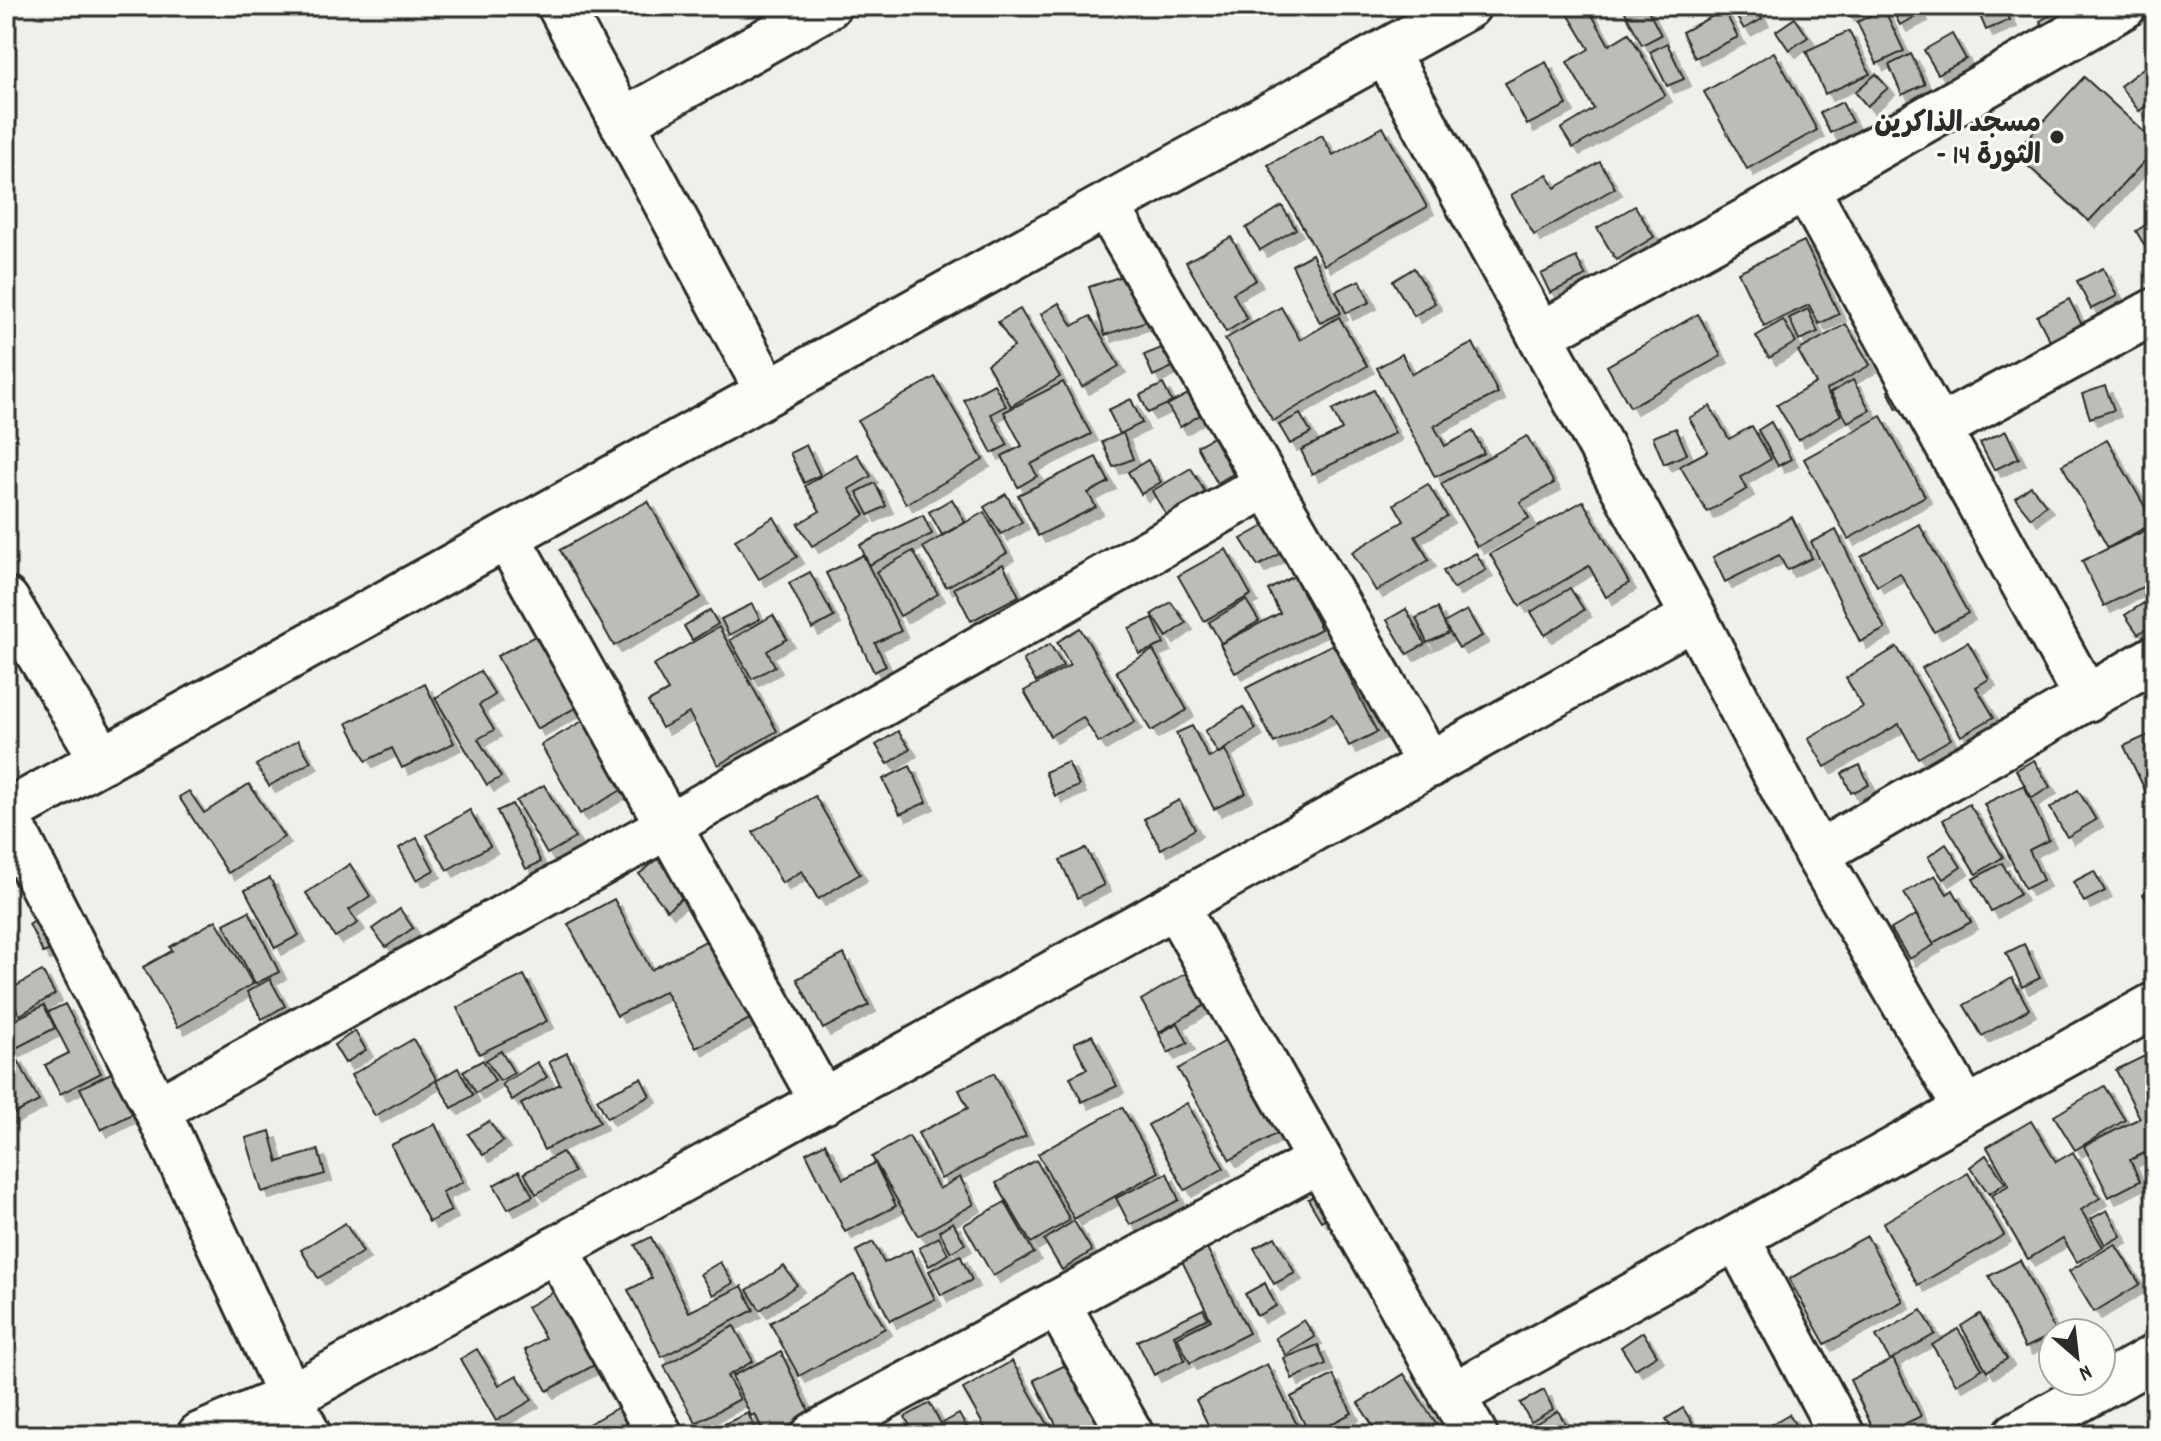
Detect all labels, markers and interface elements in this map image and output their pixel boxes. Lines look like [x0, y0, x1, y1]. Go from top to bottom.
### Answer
place label: مسجد الذاكرين - الثورة 14 [1874, 106, 2041, 178]
marker: مسجد الذاكرين - الثورة 14 [2048, 128, 2066, 146]
north arrow [2037, 1317, 2117, 1397]
text: N [2073, 1355, 2097, 1388]

